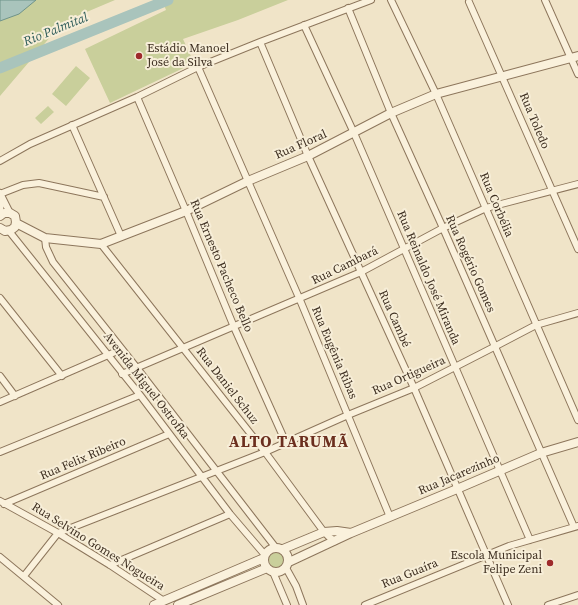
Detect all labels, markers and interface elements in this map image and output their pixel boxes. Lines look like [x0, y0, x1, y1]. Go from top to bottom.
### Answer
water label: Rio Palmital [21, 10, 91, 50]
place label: Estádio Manoel José da Silva [147, 42, 229, 70]
marker: Estádio Manoel José da Silva [134, 51, 144, 61]
street label: Rua Toledo [516, 91, 552, 151]
street label: Rua Floral [273, 127, 329, 163]
street label: Rua Corbélia [476, 170, 516, 240]
street label: Rua Ernesto Pacheco Bello [187, 198, 255, 334]
street label: Rua Reinaldo José Miranda [393, 209, 463, 347]
street label: Rua Rogério Gomes [442, 213, 498, 315]
street label: Rua Cambará [309, 244, 381, 288]
street label: Rua Cambé [375, 288, 413, 350]
street label: Rua Eugênia Ribas [308, 305, 360, 401]
street label: Avenida Miguel Ostrofka [100, 330, 192, 442]
street label: Rua Daniel Schuz [193, 345, 261, 427]
street label: Rua Ortigueira [370, 353, 448, 399]
district label: ALTO TARUMÃ [229, 433, 349, 453]
street label: Rua Felix Ribeiro [38, 434, 128, 484]
street label: Rua Jacarezinho [416, 451, 502, 499]
street label: Rua Selvino Gomes Nogueira [29, 500, 167, 594]
place label: Escola Municipal Felipe Zeni [450, 549, 542, 577]
street label: Rua Guaíra [380, 556, 440, 592]
marker: Escola Municipal Felipe Zeni [545, 558, 555, 568]

